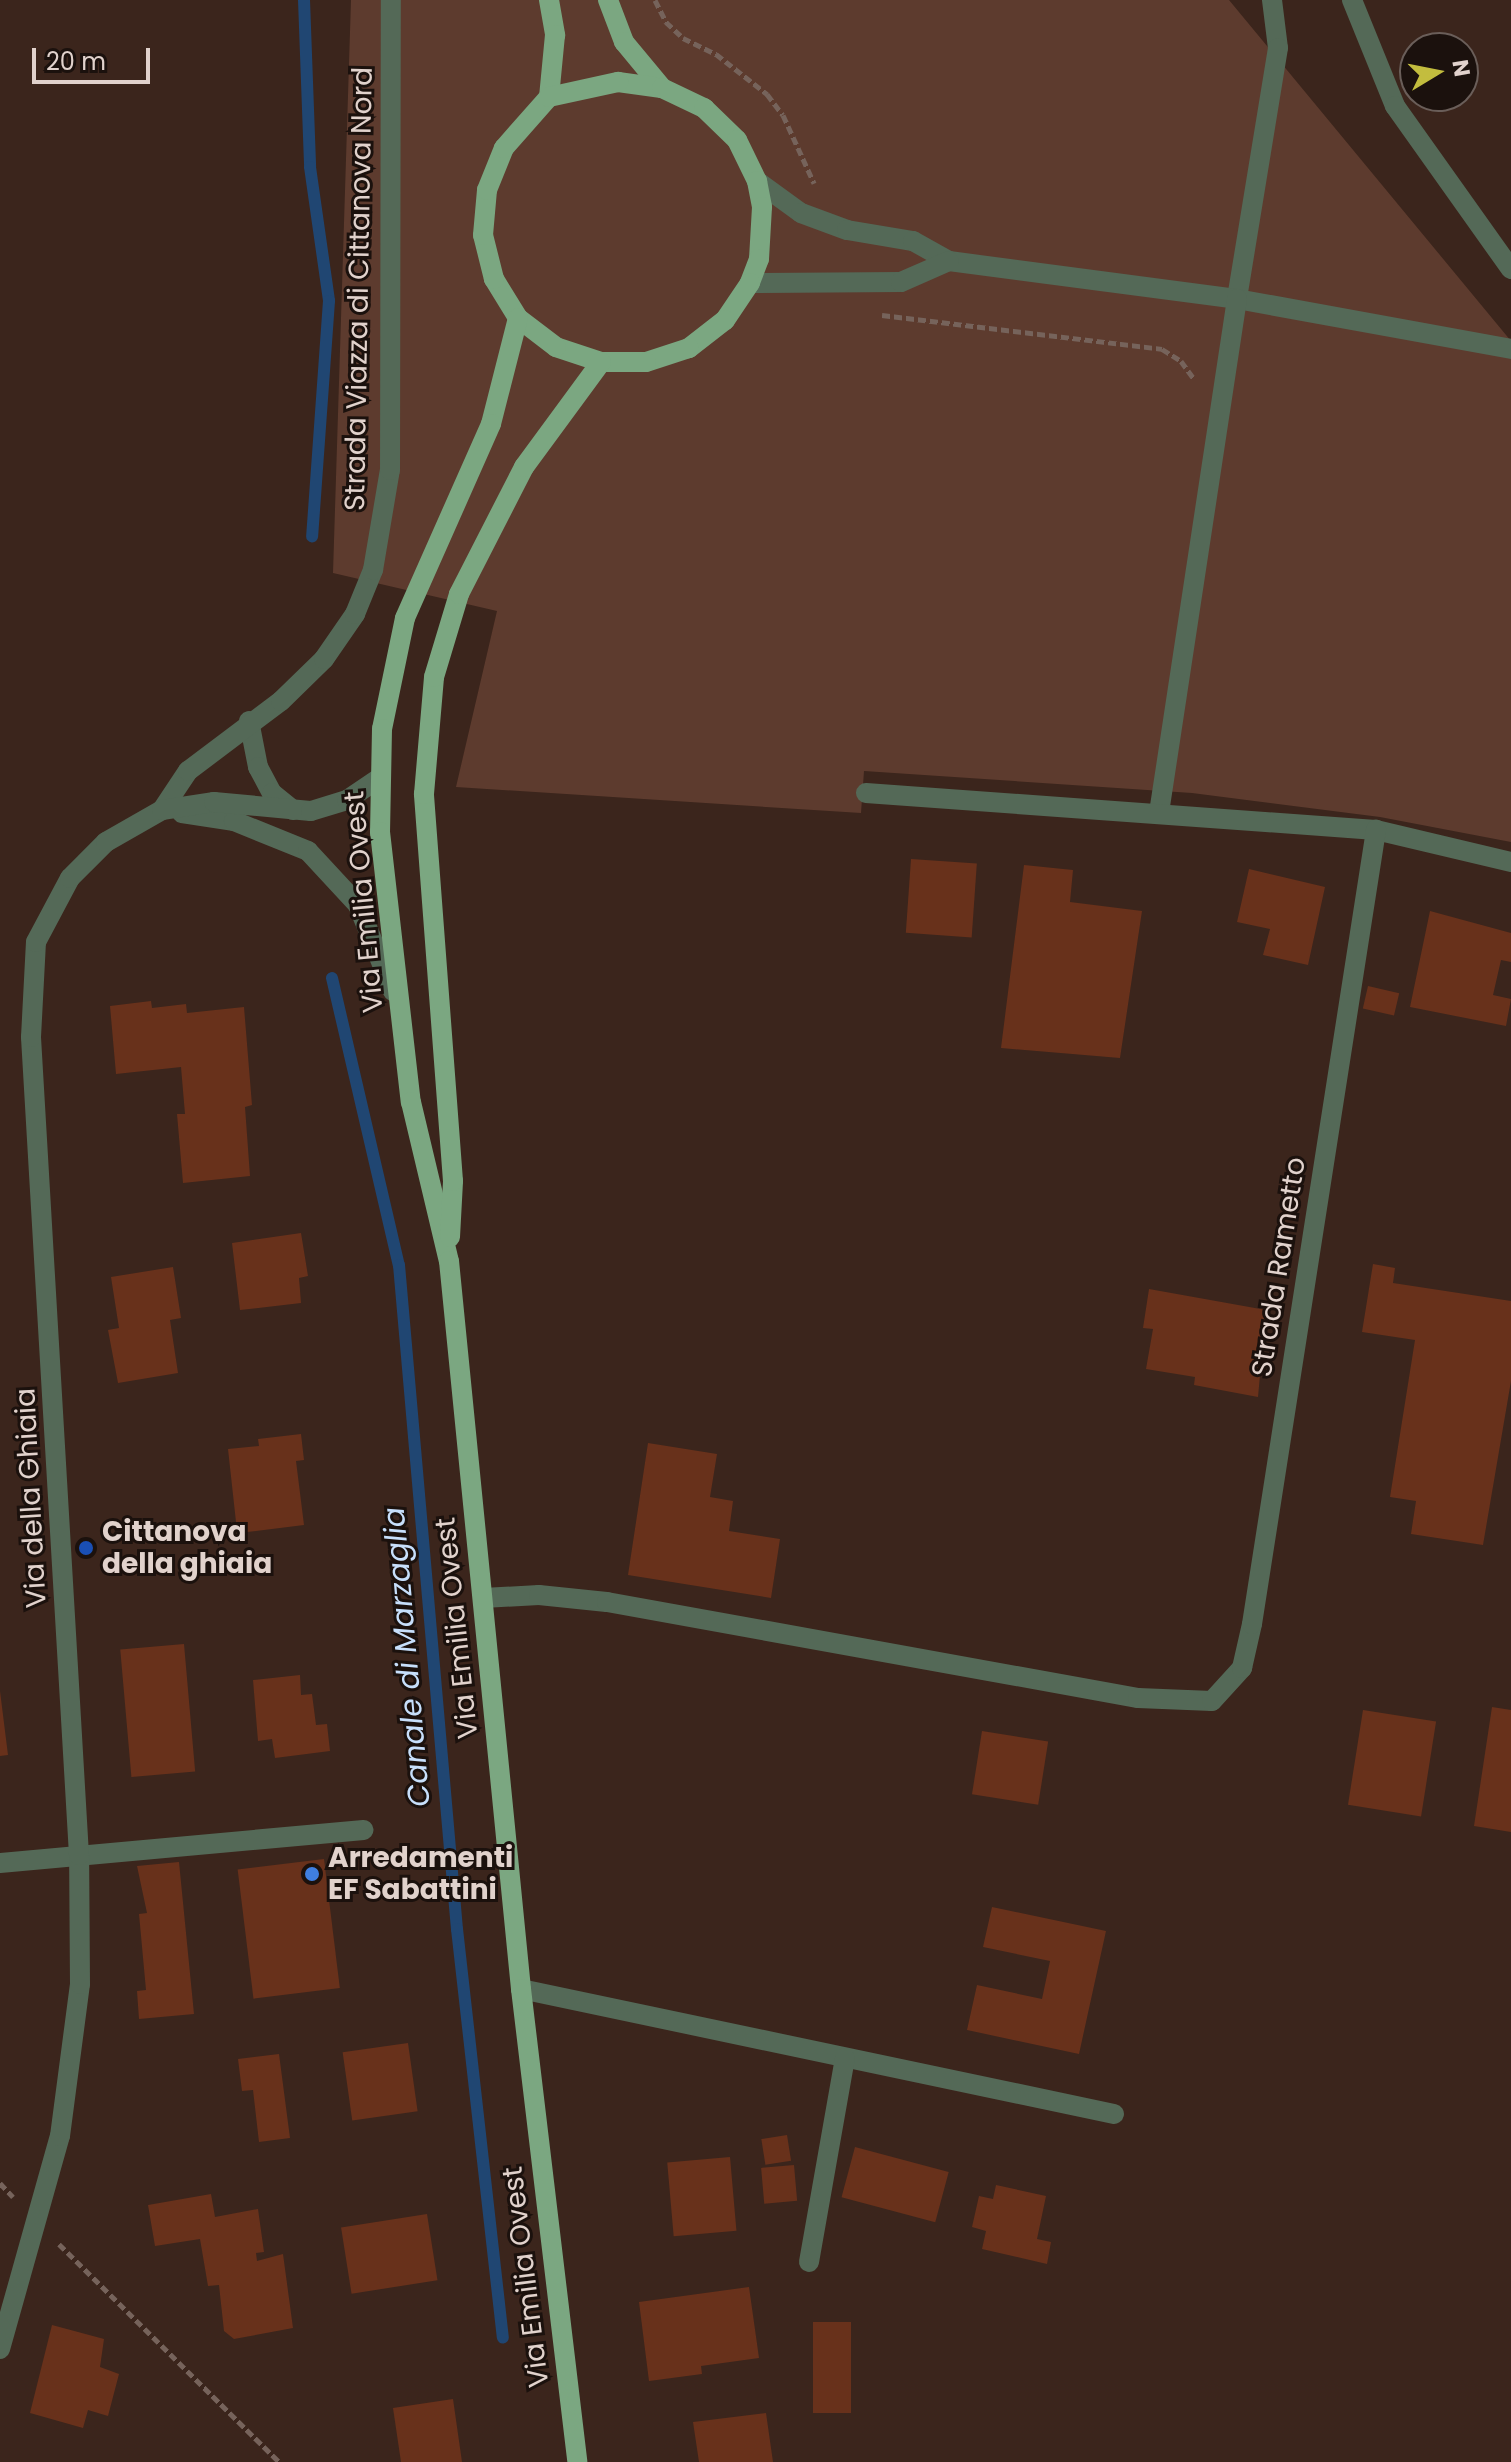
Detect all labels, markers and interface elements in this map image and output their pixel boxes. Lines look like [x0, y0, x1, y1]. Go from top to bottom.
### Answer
scale bar [36, 32, 154, 82]
north arrow [1399, 32, 1479, 112]
text: 20 m [46, 45, 106, 78]
text: N [1444, 57, 1478, 79]
street label: Strada Viazza di Cittanova Nord [338, 67, 380, 511]
street label: Via Emilia Ovest [338, 790, 390, 1014]
street label: Strada Rametto [1245, 1155, 1313, 1379]
street label: Via della Ghiaia [8, 1387, 54, 1609]
water label: Canale di Marzaglia [376, 1506, 438, 1808]
place label: Cittanova della ghiaia [102, 1515, 272, 1581]
street label: Via Emilia Ovest [429, 1516, 485, 1740]
marker: Cittanova della ghiaia [77, 1539, 95, 1557]
place label: Arredamenti EF Sabattini [328, 1841, 513, 1907]
marker: Arredamenti EF Sabattini [303, 1865, 321, 1883]
street label: Via Emilia Ovest [496, 2165, 556, 2389]

